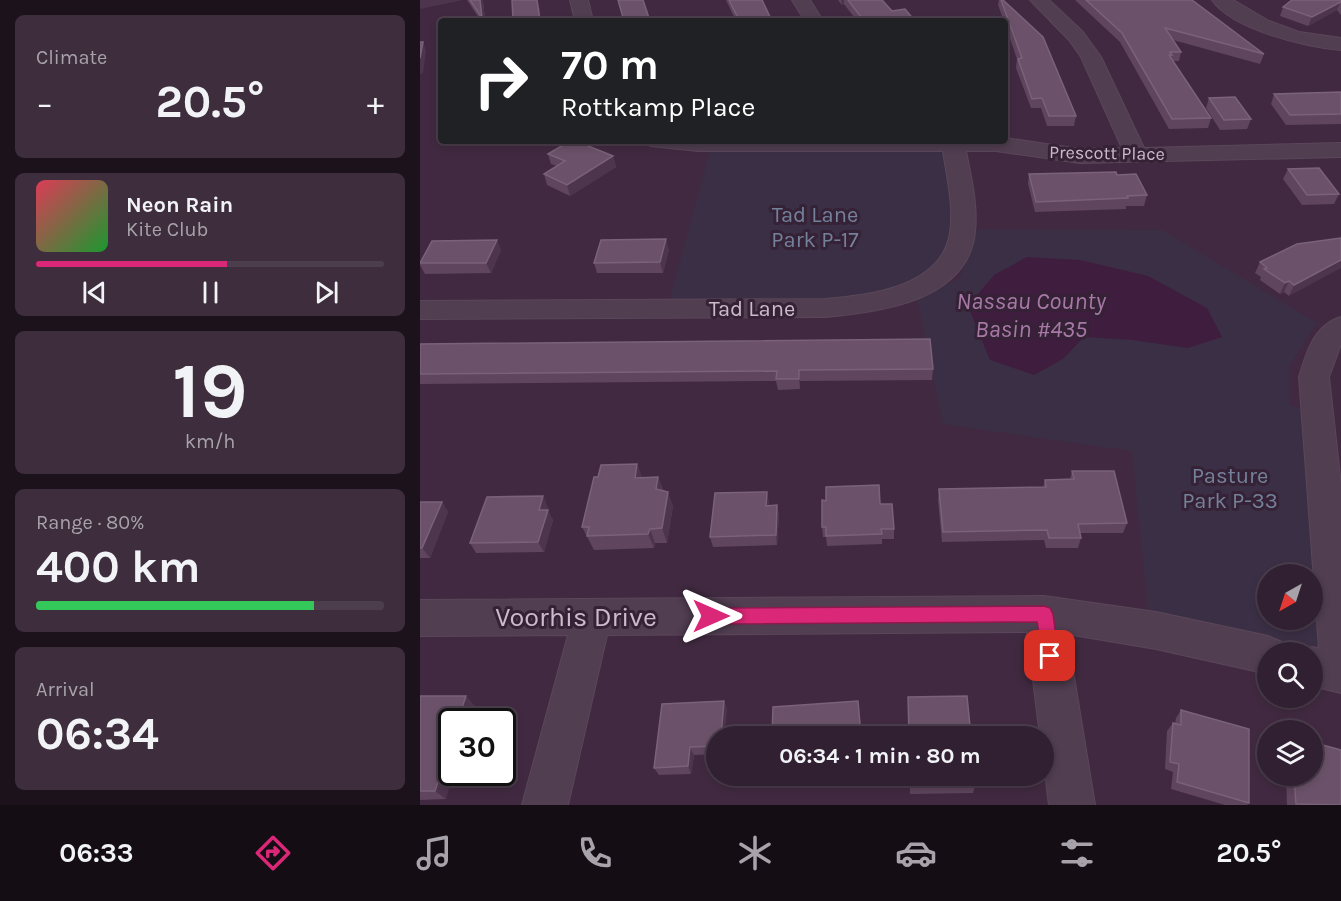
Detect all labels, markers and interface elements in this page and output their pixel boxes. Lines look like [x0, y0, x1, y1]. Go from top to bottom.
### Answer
text: 70 m [561, 40, 659, 90]
icon: right [462, 42, 540, 120]
text: Climate [36, 46, 107, 69]
text: 20.5° [155, 76, 265, 128]
text: − [36, 84, 53, 122]
text: + [367, 84, 384, 122]
text: Rottkamp Place [561, 91, 755, 123]
street label: Prescott Place [1049, 141, 1165, 165]
text: Neon Rain [126, 192, 233, 218]
park label: Tad Lane Park P-17 [771, 202, 859, 253]
text: Kite Club [126, 218, 208, 241]
icon: previous [78, 276, 111, 309]
icon: pause [194, 276, 227, 309]
icon: next [310, 276, 343, 309]
water label: Nassau County Basin #435 [956, 287, 1106, 343]
street label: Tad Lane [709, 296, 795, 322]
text: 19 [172, 345, 248, 437]
text: km/h [185, 430, 235, 453]
park label: Pasture Park P-33 [1182, 463, 1278, 514]
text: Range · 80% [36, 511, 145, 534]
text: 400 km [36, 541, 200, 593]
north arrow [1257, 564, 1323, 630]
map controls [1257, 564, 1323, 786]
position arrow [679, 584, 743, 648]
street label: Voorhis Drive [495, 601, 657, 633]
pin [1024, 630, 1075, 681]
icon: arrive [1033, 639, 1066, 672]
button: search [1257, 642, 1323, 708]
text: Arrival [36, 678, 95, 701]
text: 06:34 [36, 708, 159, 760]
speed limit sign: 30 [438, 708, 516, 786]
button: layers [1257, 720, 1323, 786]
text: 06:34 · 1 min · 80 m [779, 743, 981, 769]
icon: directions [252, 832, 294, 874]
icon: music [413, 832, 455, 874]
icon: phone [574, 832, 616, 874]
icon: climate [734, 832, 776, 874]
icon: car [895, 832, 937, 874]
icon: filters [1056, 832, 1098, 874]
text: 06:33 [59, 837, 134, 869]
text: 20.5° [1216, 837, 1282, 869]

